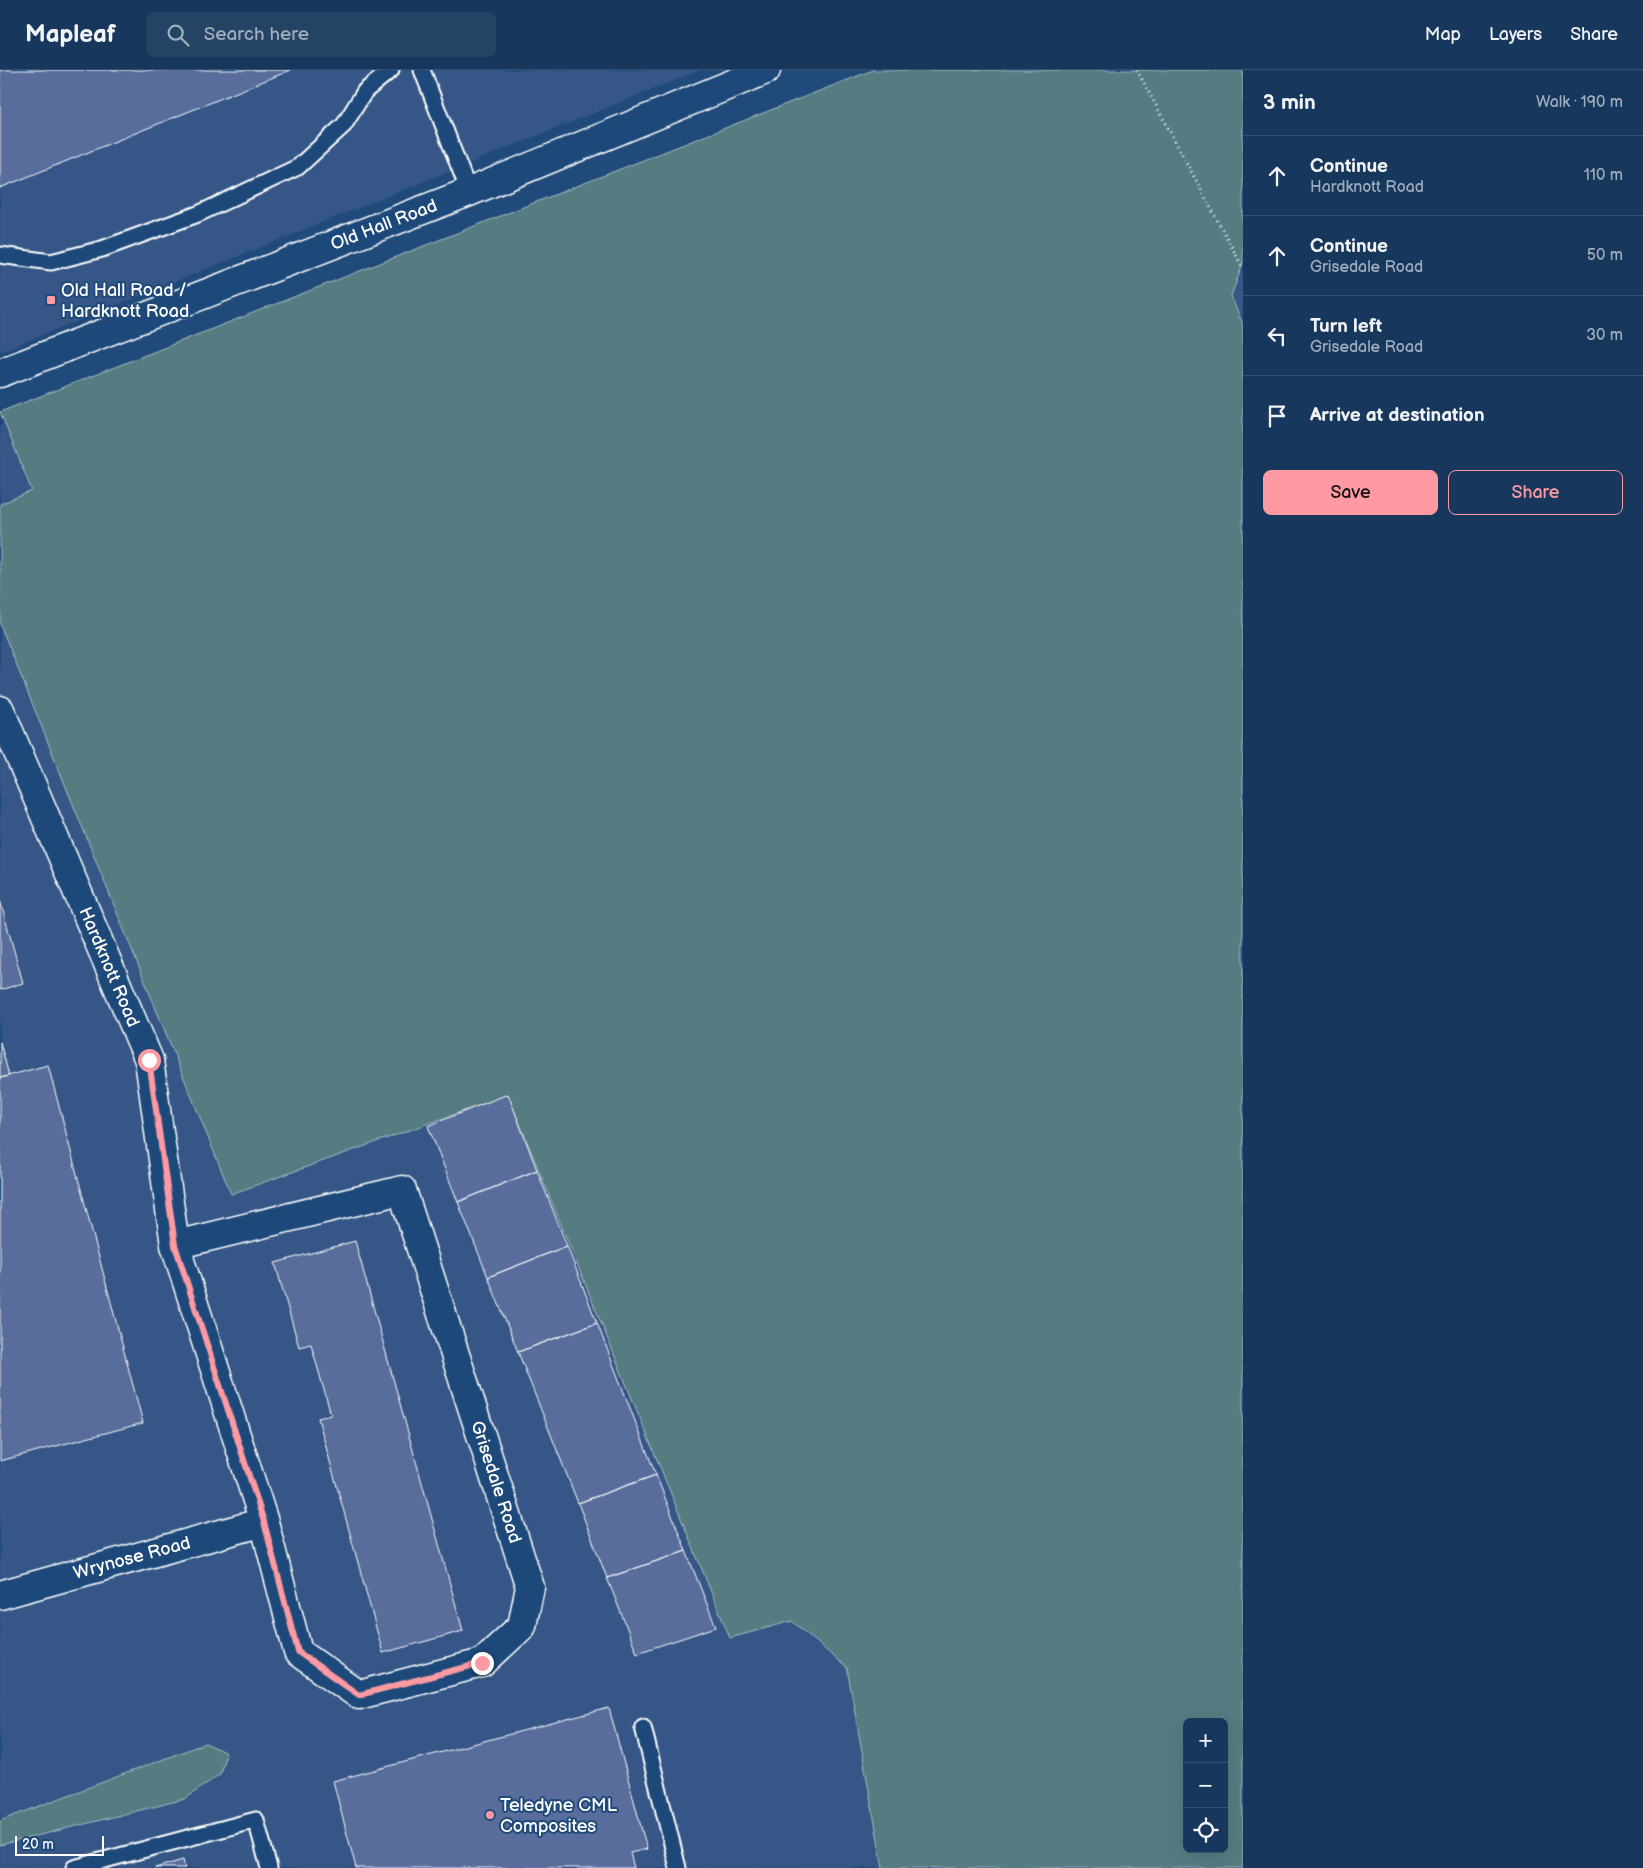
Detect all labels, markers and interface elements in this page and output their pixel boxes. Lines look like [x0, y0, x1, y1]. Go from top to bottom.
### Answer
search box [146, 12, 496, 57]
text: Mapleaf [25, 20, 116, 49]
icon: search [164, 21, 192, 49]
text: Search here [204, 23, 309, 46]
text: Map [1425, 24, 1461, 45]
text: Layers [1489, 24, 1542, 45]
text: Share [1570, 24, 1618, 45]
text: 3 min [1263, 90, 1316, 115]
text: Walk · 190 m [1536, 93, 1623, 112]
text: Continue [1310, 155, 1388, 178]
icon: ahead [1263, 162, 1291, 190]
text: 110 m [1584, 166, 1623, 185]
text: Hardknott Road [1310, 178, 1424, 197]
street label: Old Hall Road [328, 195, 440, 255]
text: Continue [1310, 235, 1388, 258]
icon: ahead [1263, 242, 1291, 270]
text: 50 m [1587, 246, 1623, 265]
text: Grisedale Road [1310, 258, 1423, 277]
place label: Old Hall Road / Hardknott Road [61, 280, 189, 322]
marker: Old Hall Road / Hardknott Road [45, 294, 57, 306]
text: Turn left [1310, 315, 1382, 338]
icon: left [1263, 322, 1291, 350]
text: 30 m [1586, 326, 1623, 345]
text: Grisedale Road [1310, 338, 1423, 357]
icon: arrive [1263, 402, 1291, 430]
text: Arrive at destination [1310, 404, 1485, 427]
button: Save [1263, 470, 1438, 515]
button: Share [1448, 470, 1623, 515]
street label: Hardknott Road [74, 904, 144, 1030]
route start [138, 1049, 161, 1072]
street label: Grisedale Road [466, 1418, 526, 1546]
street label: Wrynose Road [71, 1532, 193, 1584]
route end [471, 1652, 494, 1675]
map controls [1183, 1718, 1228, 1853]
button: + [1183, 1718, 1228, 1763]
button: − [1183, 1763, 1228, 1808]
place label: Teledyne CML Composites [500, 1795, 618, 1837]
button: locate [1183, 1808, 1228, 1853]
marker: Teledyne CML Composites [484, 1809, 496, 1821]
scale bar [15, 1833, 104, 1856]
text: 20 m [22, 1836, 54, 1853]

